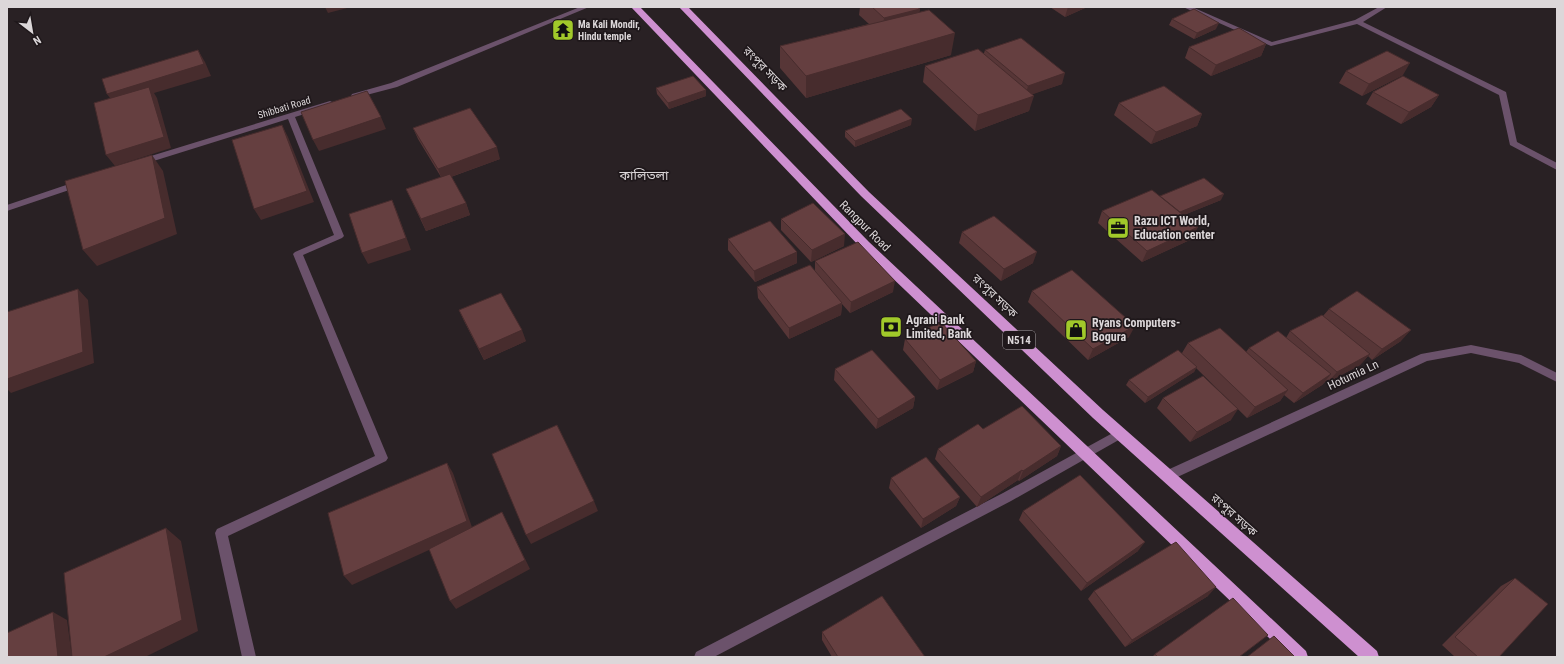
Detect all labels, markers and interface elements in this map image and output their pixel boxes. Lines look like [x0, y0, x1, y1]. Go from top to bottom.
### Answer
north arrow [12, 12, 52, 52]
temple icon: Ma Kali Mondir, Hindu temple [550, 17, 576, 43]
place label: Ma Kali Mondir, Hindu temple [578, 19, 640, 42]
text: N [30, 33, 43, 48]
street label: রংপুর সড়ক [739, 43, 790, 95]
street label: Shibbati Road [256, 94, 312, 121]
district label: কালিতলা [618, 168, 669, 183]
street label: Rangpur Road [837, 198, 893, 254]
place label: Razu ICT World, Education center [1134, 214, 1215, 242]
office icon: Razu ICT World, Education center [1105, 215, 1131, 241]
street label: রংপুর সড়ক [968, 271, 1020, 322]
place label: Agrani Bank Limited, Bank [906, 313, 972, 341]
bank icon: Agrani Bank Limited, Bank [878, 314, 904, 340]
place label: Ryans Computers- Bogura [1092, 316, 1180, 344]
shop icon: Ryans Computers- Bogura [1063, 317, 1089, 343]
road number: N514 [1003, 331, 1035, 349]
street label: Hotumia Ln [1325, 357, 1381, 393]
street label: রংপুর সড়ক [1207, 490, 1260, 540]

